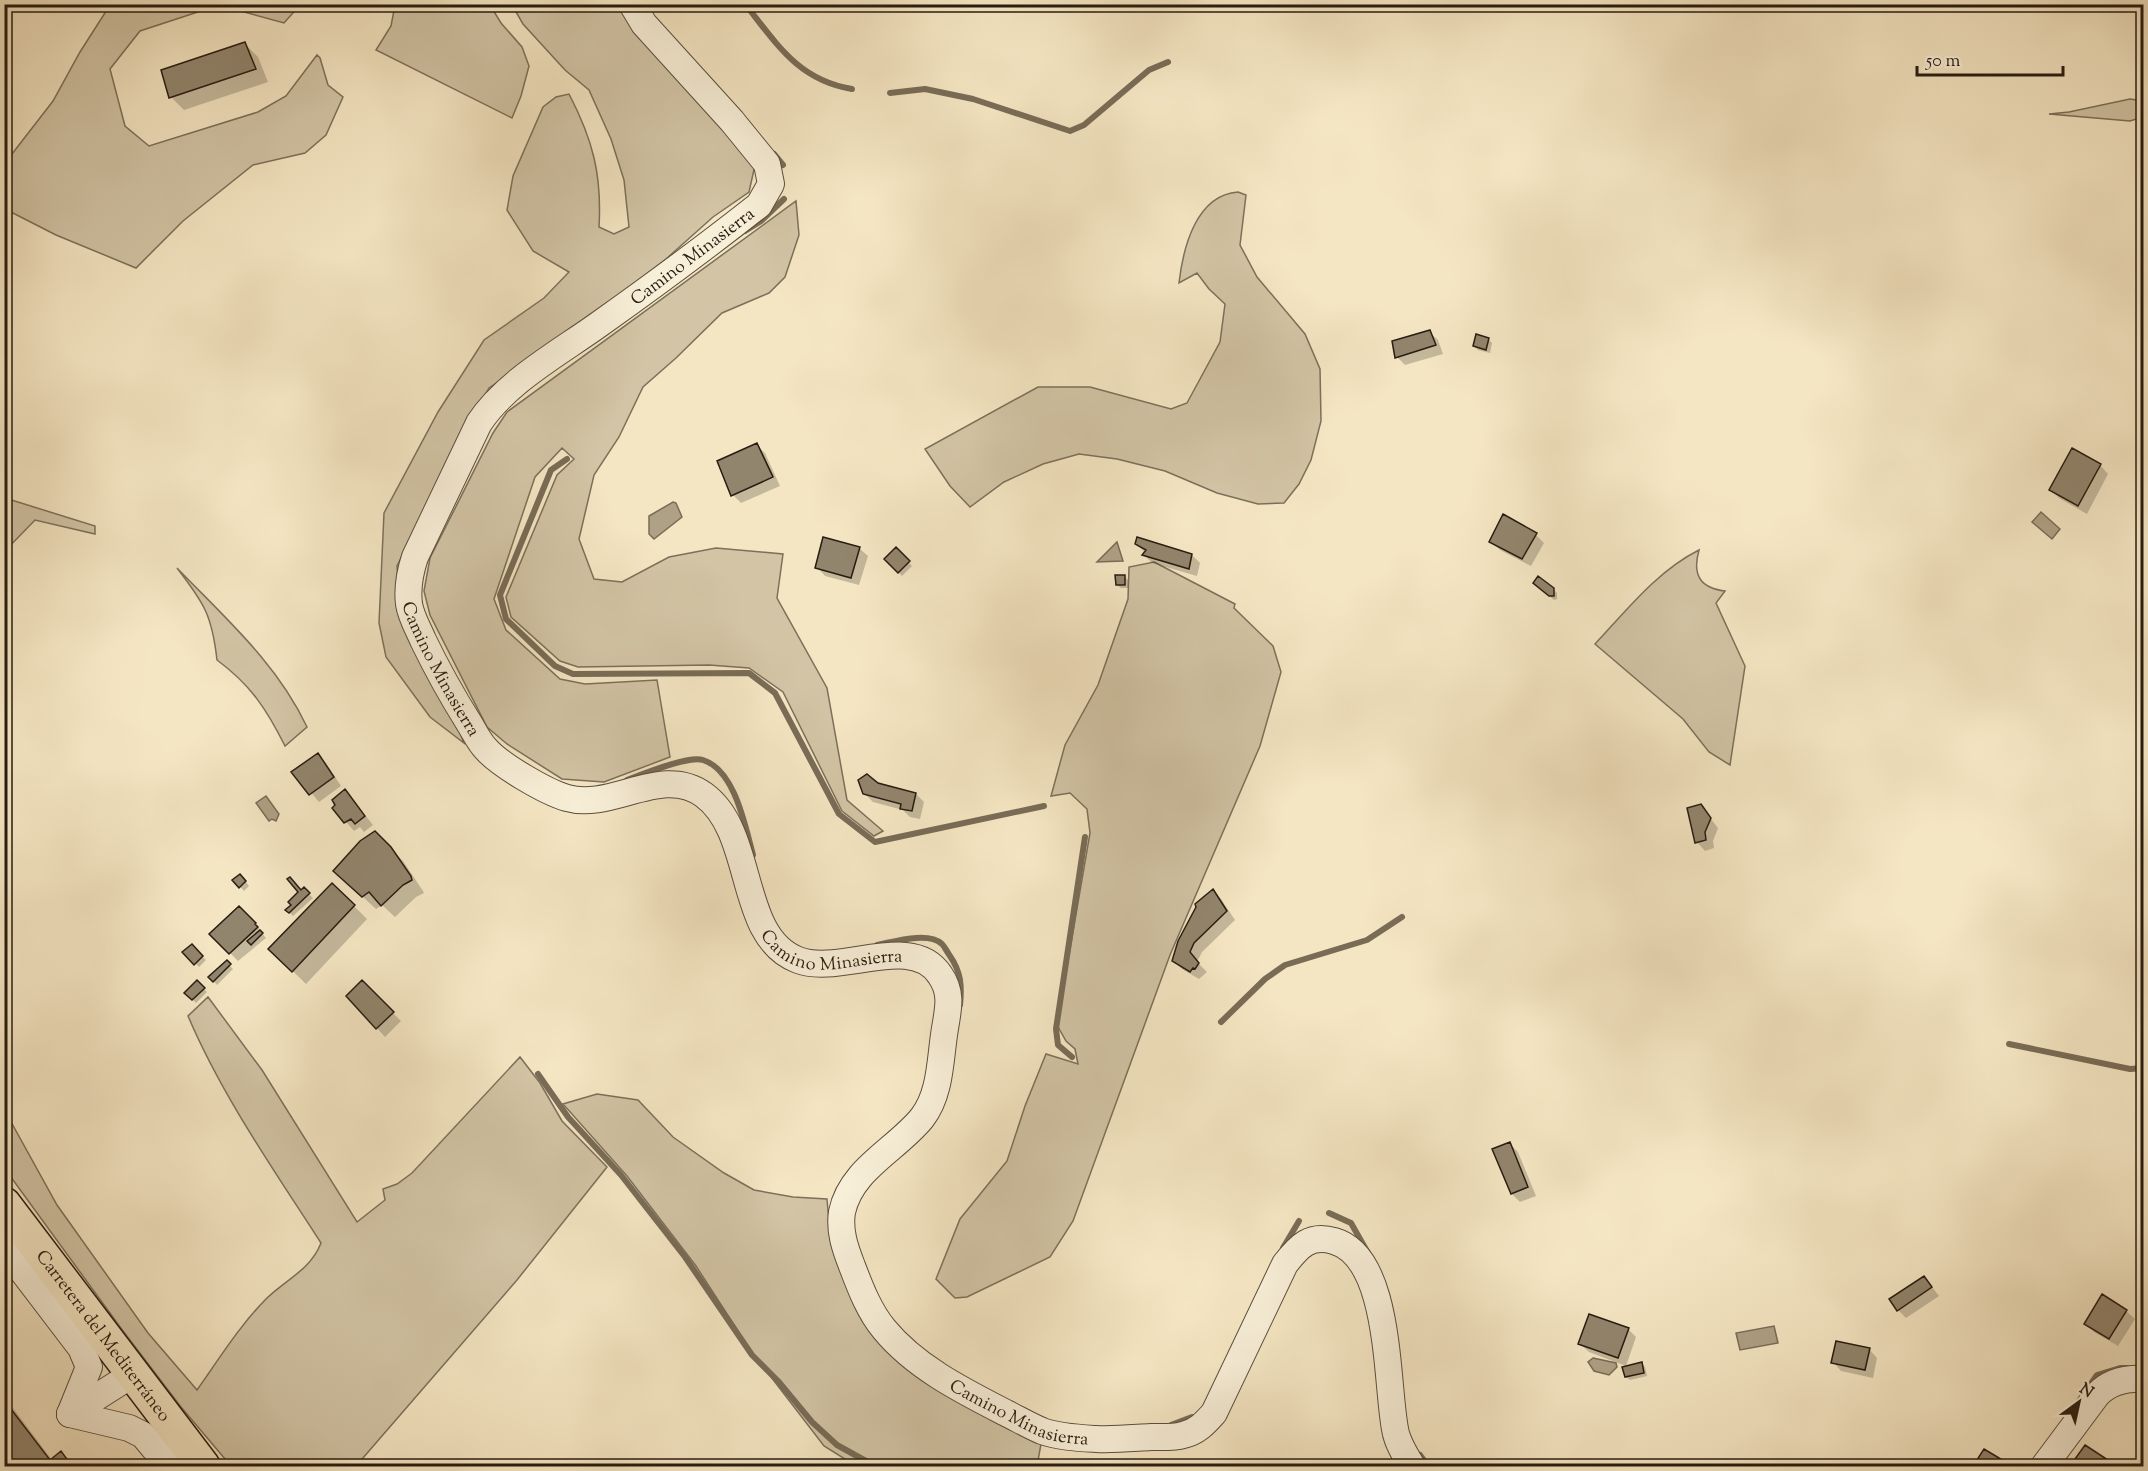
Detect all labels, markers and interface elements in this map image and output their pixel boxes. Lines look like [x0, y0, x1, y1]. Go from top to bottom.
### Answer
scale bar [1917, 39, 2062, 77]
text: 50 m [1925, 49, 1961, 75]
street label: Camino Minasierra [626, 202, 761, 313]
street label: Camino Minasierra [394, 599, 485, 742]
street label: Camino Minasierra [753, 925, 902, 979]
street label: Carretera del Mediterráneo [28, 1245, 176, 1428]
north arrow [2049, 1372, 2109, 1432]
street label: Camino Minasierra [944, 1374, 1089, 1454]
text: N [2074, 1378, 2098, 1405]

